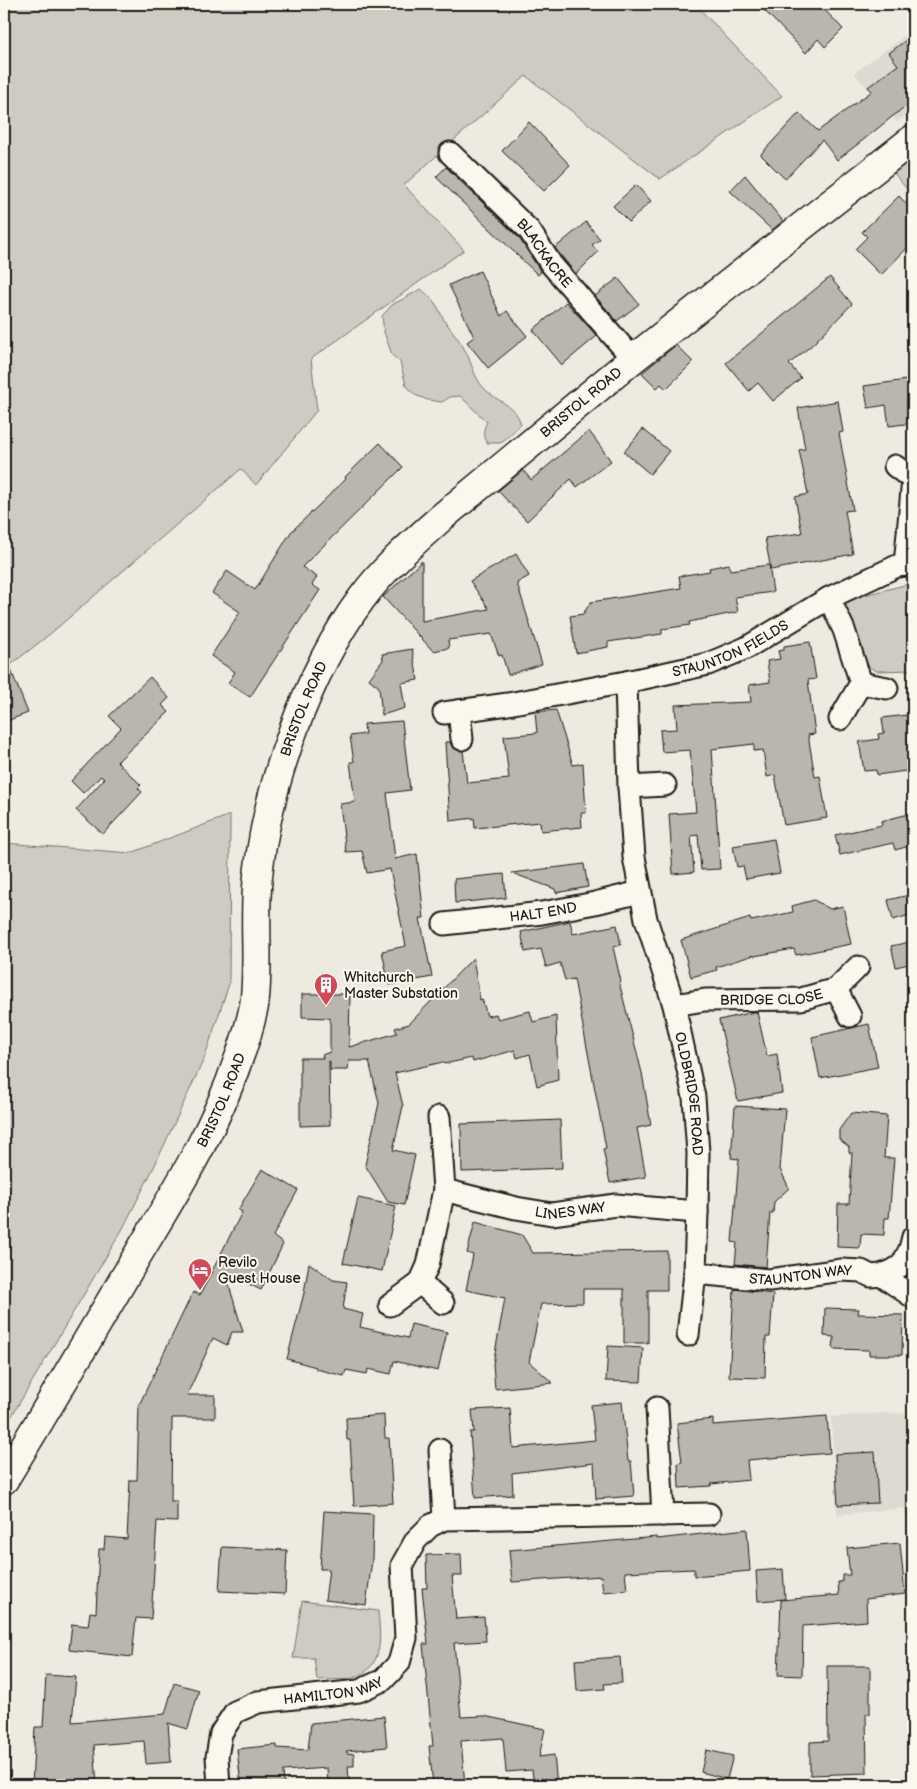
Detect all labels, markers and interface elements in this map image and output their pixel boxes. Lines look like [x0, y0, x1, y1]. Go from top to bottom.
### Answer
street label: BLACKACRE [513, 215, 576, 291]
street label: BRISTOL ROAD [537, 364, 626, 441]
street label: STAUNTON FIELDS [671, 616, 792, 681]
street label: BRISTOL ROAD [277, 659, 331, 759]
street label: HALT END [509, 899, 578, 926]
place label: Whitchurch Master Substation [344, 969, 458, 1002]
building icon: Whitchurch Master Substation [313, 972, 339, 1006]
street label: BRIDGE CLOSE [720, 985, 825, 1009]
street label: OLDBRIDGE ROAD [671, 1030, 706, 1156]
street label: BRISTOL ROAD [193, 1051, 249, 1150]
street label: LINES WAY [534, 1198, 607, 1224]
place label: Revilo Guest House [218, 1254, 301, 1287]
hotel icon: Revilo Guest House [187, 1257, 213, 1291]
street label: STAUNTON WAY [748, 1262, 853, 1289]
street label: HAMILTON WAY [283, 1673, 386, 1708]

